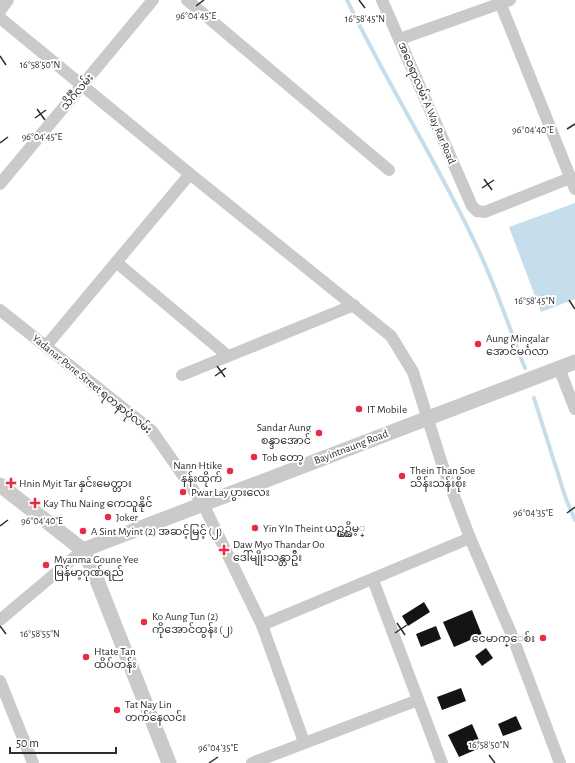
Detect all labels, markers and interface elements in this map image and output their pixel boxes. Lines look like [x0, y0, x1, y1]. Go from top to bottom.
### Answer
text: 96°04'45"E [176, 11, 217, 21]
text: 16°58'45"N [345, 14, 385, 24]
street label: အဝေရာလမ်း A Way Rar Road [394, 40, 460, 167]
text: 16°58'50"N [20, 60, 60, 70]
street label: သိင်္ဂီလမ်း [57, 70, 95, 112]
text: 96°04'40"E [512, 125, 554, 135]
text: 96°04'45"E [22, 132, 63, 142]
text: 16°58'45"N [515, 296, 555, 306]
street label: Yadanar Pone Street ရတနာပုံလမ်း [28, 331, 155, 438]
place label: Aung Mingalar အောင်မင်္ဂလာ [486, 333, 549, 357]
marker: Aung Mingalar အောင်မင်္ဂလာ [473, 339, 483, 349]
marker: IT Mobile [354, 404, 364, 414]
place label: IT Mobile [367, 404, 407, 415]
place label: Sandar Aung စန္ဒာအောင် [257, 422, 312, 449]
street label: Bayintnaung Road [312, 428, 390, 466]
marker: Sandar Aung စန္ဒာအောင် [314, 428, 324, 438]
marker: Tob တော့ [249, 452, 259, 462]
place label: Tob တော့ [262, 452, 304, 465]
place label: Nann Htike နန်းထိုက် [173, 460, 222, 487]
place label: Thein Than Soe သိန်းသန်းစိုး [410, 465, 475, 492]
marker: Nann Htike နန်းထိုက် [225, 466, 235, 476]
marker: Thein Than Soe သိန်းသန်းစိုး [397, 471, 407, 481]
place label: Hnin Myit Tar နှင်းမေတ္တား [19, 476, 132, 492]
marker: Hnin Myit Tar နှင်းမေတ္တား [6, 478, 16, 488]
marker: Pwar Lay ပွားလေး [178, 487, 188, 497]
place label: Pwar Lay ပွားလေး [191, 487, 270, 501]
place label: Kay Thu Naing ကေသူနိုင် [43, 496, 152, 512]
marker: Kay Thu Naing ကေသူနိုင် [30, 498, 40, 508]
text: 96°04'35"E [513, 508, 553, 518]
marker: Joker [103, 512, 113, 522]
place label: Joker [116, 512, 139, 523]
text: 96°04'40"E [21, 516, 63, 526]
place label: Yin YIn Theint ယဥ္ယဥ္သိမ့္ [263, 521, 366, 537]
marker: Yin YIn Theint ယဥ္ယဥ္သိမ့္ [250, 523, 260, 533]
place label: A Sint Myint (2) အဆင့်မြင့် (၂) [91, 524, 222, 540]
marker: A Sint Myint (2) အဆင့်မြင့် (၂) [78, 526, 88, 536]
place label: Daw Myo Thandar Oo ဒေါ်မျိုးသန္တာဦး [233, 539, 325, 566]
marker: Daw Myo Thandar Oo ဒေါ်မျိုးသန္တာဦး [218, 544, 230, 556]
place label: Myanma Goune Yee မြန်မာ့ဂုဏ်ရည် [54, 554, 138, 581]
marker: Myanma Goune Yee မြန်မာ့ဂုဏ်ရည် [41, 560, 51, 570]
place label: Ko Aung Tun (2) ကိုအောင်ထွန်း (၂) [152, 611, 233, 638]
marker: Ko Aung Tun (2) ကိုအောင်ထွန်း (၂) [139, 617, 149, 627]
text: 16°58'55"N [20, 629, 60, 639]
place label: ငေမာက္ေစ်း [472, 631, 535, 647]
marker: ငေမာက္ေစ်း [538, 633, 548, 643]
place label: Htate Tan ထိပ်တန်း [94, 646, 136, 673]
marker: Htate Tan ထိပ်တန်း [81, 652, 91, 662]
place label: Tat Nay Lin တက်နေလင်း [125, 699, 186, 726]
marker: Tat Nay Lin တက်နေလင်း [112, 705, 122, 715]
scale bar [10, 729, 116, 755]
text: 50 m [16, 737, 39, 749]
text: 16°58'50"N [469, 740, 509, 750]
text: 96°04'35"E [198, 743, 238, 753]

